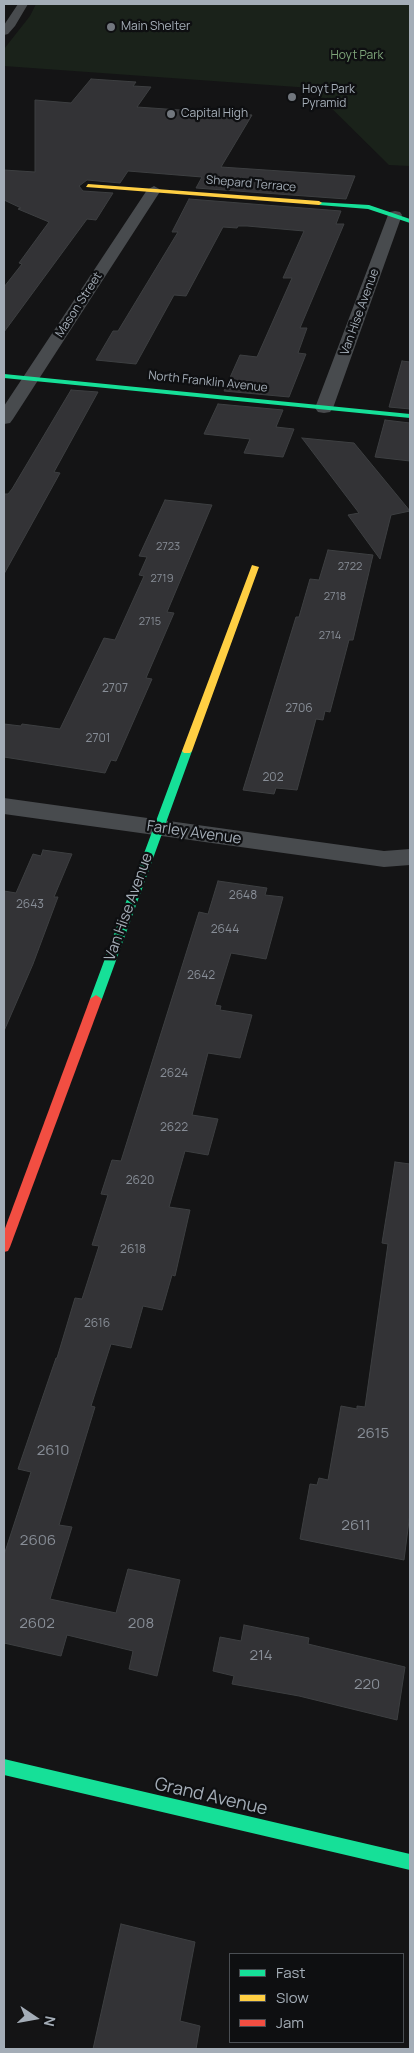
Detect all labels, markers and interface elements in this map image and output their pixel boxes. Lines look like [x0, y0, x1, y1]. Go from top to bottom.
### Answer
place label: Main Shelter [121, 20, 190, 34]
marker: Main Shelter [105, 21, 117, 33]
park label: Hoyt Park [331, 49, 383, 63]
place label: Hoyt Park Pyramid [302, 83, 355, 111]
marker: Hoyt Park Pyramid [286, 91, 298, 103]
place label: Capital High [181, 107, 248, 121]
marker: Capital High [165, 108, 177, 120]
street label: Shepard Terrace [205, 173, 297, 195]
street label: Van Hise Avenue [338, 267, 382, 357]
street label: Mason Street [53, 270, 105, 340]
street label: North Franklin Avenue [148, 369, 268, 395]
house number: 2723 [156, 540, 180, 554]
house number: 2722 [338, 560, 362, 574]
house number: 2719 [151, 572, 173, 586]
house number: 2718 [324, 590, 346, 604]
house number: 2715 [139, 615, 161, 629]
house number: 2714 [319, 629, 341, 643]
house number: 2707 [102, 682, 128, 696]
house number: 2706 [285, 702, 313, 716]
house number: 2701 [86, 732, 110, 746]
house number: 202 [263, 771, 283, 785]
street label: Farley Avenue [146, 817, 242, 849]
street label: Van Hise Avenue [101, 851, 157, 963]
house number: 2648 [229, 889, 257, 903]
house number: 2643 [16, 898, 44, 912]
house number: 2644 [211, 923, 239, 937]
house number: 2642 [187, 969, 215, 983]
house number: 2624 [160, 1067, 188, 1081]
house number: 2622 [160, 1121, 188, 1135]
house number: 2620 [126, 1174, 154, 1188]
house number: 2618 [120, 1243, 146, 1257]
house number: 2616 [84, 1317, 110, 1331]
house number: 2615 [357, 1425, 389, 1443]
house number: 2610 [37, 1442, 69, 1460]
house number: 2611 [341, 1517, 371, 1535]
house number: 2606 [20, 1532, 56, 1550]
house number: 2602 [19, 1615, 55, 1633]
house number: 208 [128, 1615, 154, 1633]
house number: 214 [249, 1647, 273, 1665]
house number: 220 [354, 1676, 380, 1694]
street label: Grand Avenue [152, 1774, 270, 1820]
legend [229, 1953, 404, 2043]
text: Fast [276, 1962, 305, 1983]
text: Slow [276, 1987, 309, 2008]
north arrow [10, 1993, 60, 2043]
text: Jam [276, 2012, 304, 2033]
text: N [40, 2014, 60, 2028]

